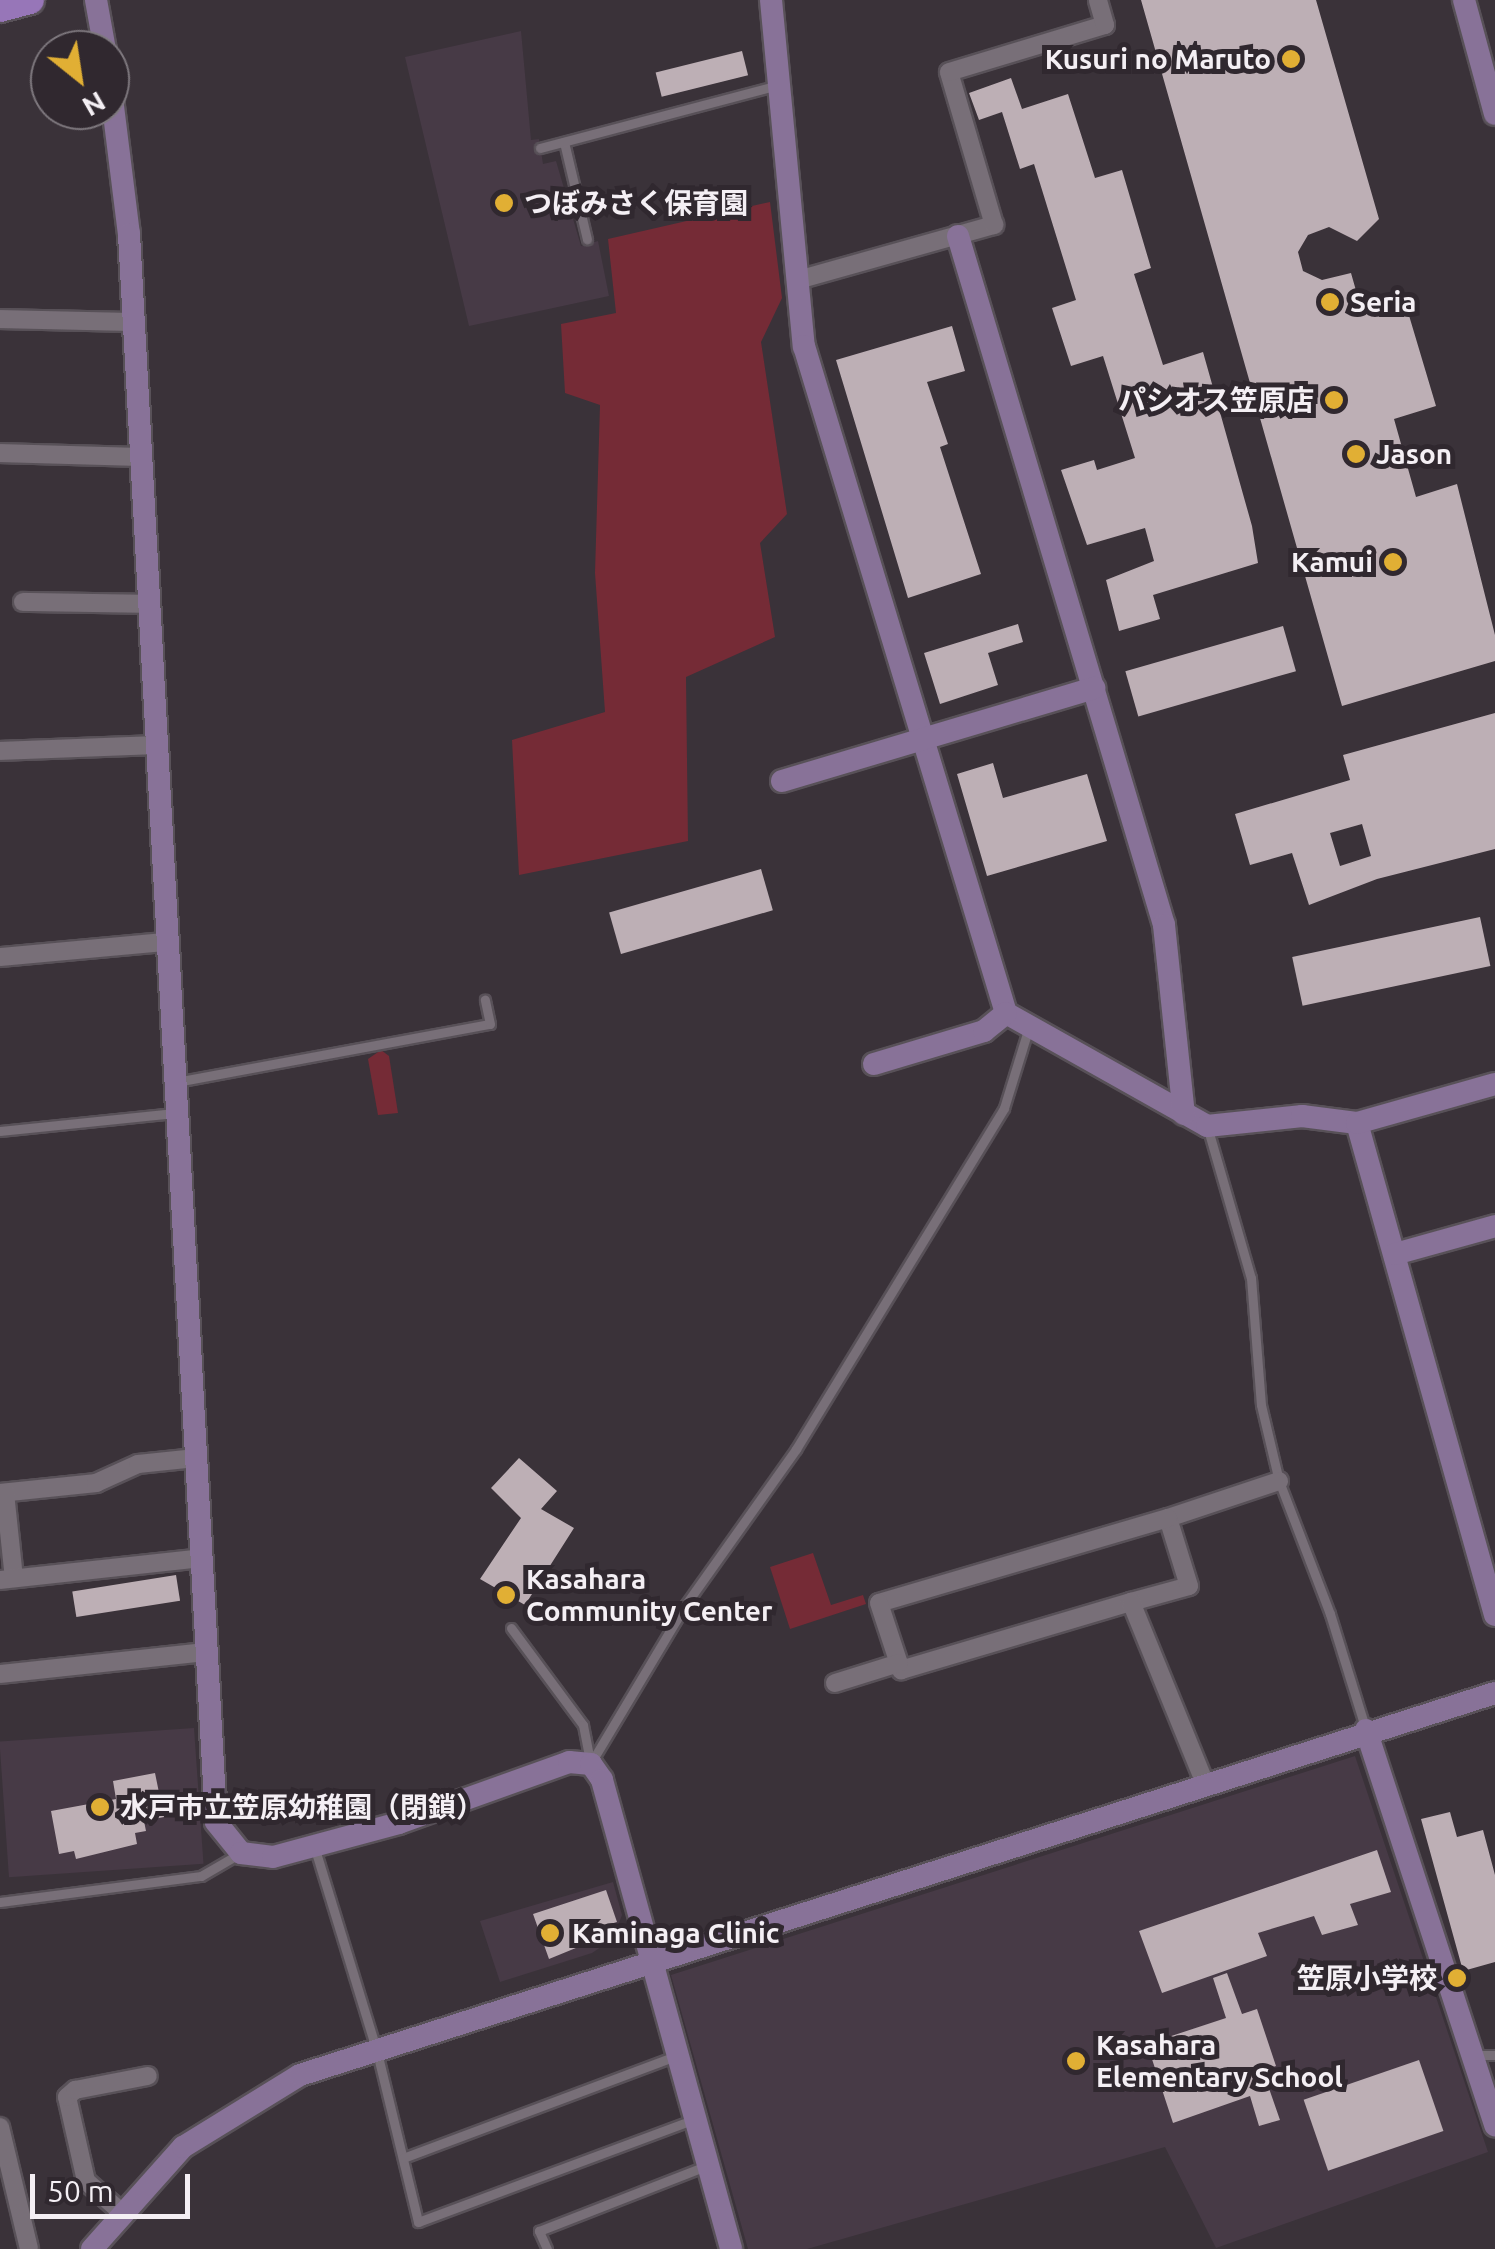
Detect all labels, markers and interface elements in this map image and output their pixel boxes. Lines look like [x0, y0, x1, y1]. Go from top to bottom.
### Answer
north arrow [30, 30, 130, 130]
place label: Kusuri no Maruto [1045, 42, 1271, 76]
marker: Kusuri no Maruto [1280, 48, 1302, 70]
text: N [77, 86, 111, 123]
place label: つぼみさく保育園 [524, 186, 748, 220]
marker: つぼみさく保育園 [493, 192, 515, 214]
place label: Seria [1350, 285, 1417, 319]
marker: Seria [1319, 291, 1341, 313]
place label: パシオス笠原店 [1118, 383, 1314, 417]
marker: パシオス笠原店 [1323, 389, 1345, 411]
place label: Jason [1376, 437, 1452, 471]
marker: Jason [1345, 443, 1367, 465]
place label: Kamui [1291, 545, 1373, 579]
marker: Kamui [1382, 551, 1404, 573]
place label: Kasahara Community Center [526, 1562, 773, 1628]
marker: Kasahara Community Center [495, 1584, 517, 1606]
place label: 水戸市立笠原幼稚園（閉鎖） [120, 1790, 484, 1824]
marker: 水戸市立笠原幼稚園（閉鎖） [89, 1796, 111, 1818]
place label: Kaminaga Clinic [572, 1916, 780, 1950]
marker: Kaminaga Clinic [537, 1920, 563, 1946]
place label: 笠原小学校 [1297, 1961, 1437, 1995]
marker: 笠原小学校 [1446, 1967, 1468, 1989]
place label: Kasahara Elementary School [1096, 2028, 1343, 2094]
marker: Kasahara Elementary School [1065, 2050, 1087, 2072]
scale bar [35, 2154, 195, 2216]
text: 50 m [47, 2174, 114, 2208]

